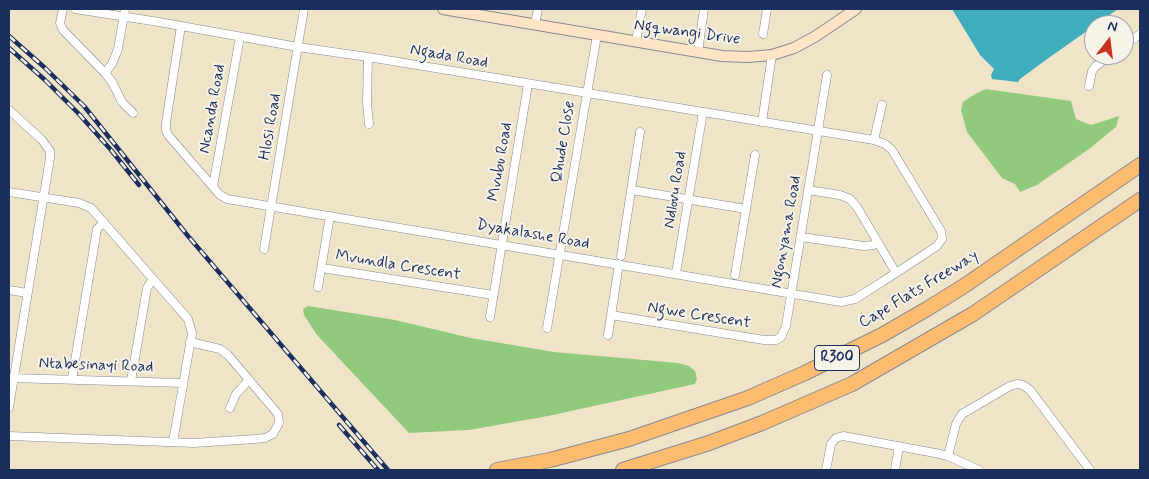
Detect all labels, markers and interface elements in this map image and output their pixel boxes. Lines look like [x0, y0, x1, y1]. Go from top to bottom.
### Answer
north arrow [1084, 15, 1134, 65]
street label: Ngqwangi Drive [633, 16, 741, 50]
text: N [1106, 17, 1119, 36]
street label: Ngada Road [408, 41, 490, 73]
street label: Ncanda Road [196, 63, 230, 155]
street label: Hlosi Road [256, 92, 286, 162]
street label: Qhude Close [548, 100, 580, 184]
street label: Mvubu Road [485, 121, 517, 203]
street label: Ndlovu Road [660, 150, 692, 230]
street label: Ngonyama Road [768, 174, 806, 290]
street label: Dyakalashe Road [475, 216, 591, 254]
street label: Mvundla Crescent [334, 247, 462, 285]
street label: Cape Flats Freeway [856, 247, 982, 333]
street label: Ngwe Crescent [646, 298, 752, 334]
road number: R300 [814, 346, 860, 370]
street label: Ntabesinayi Road [38, 354, 154, 378]

